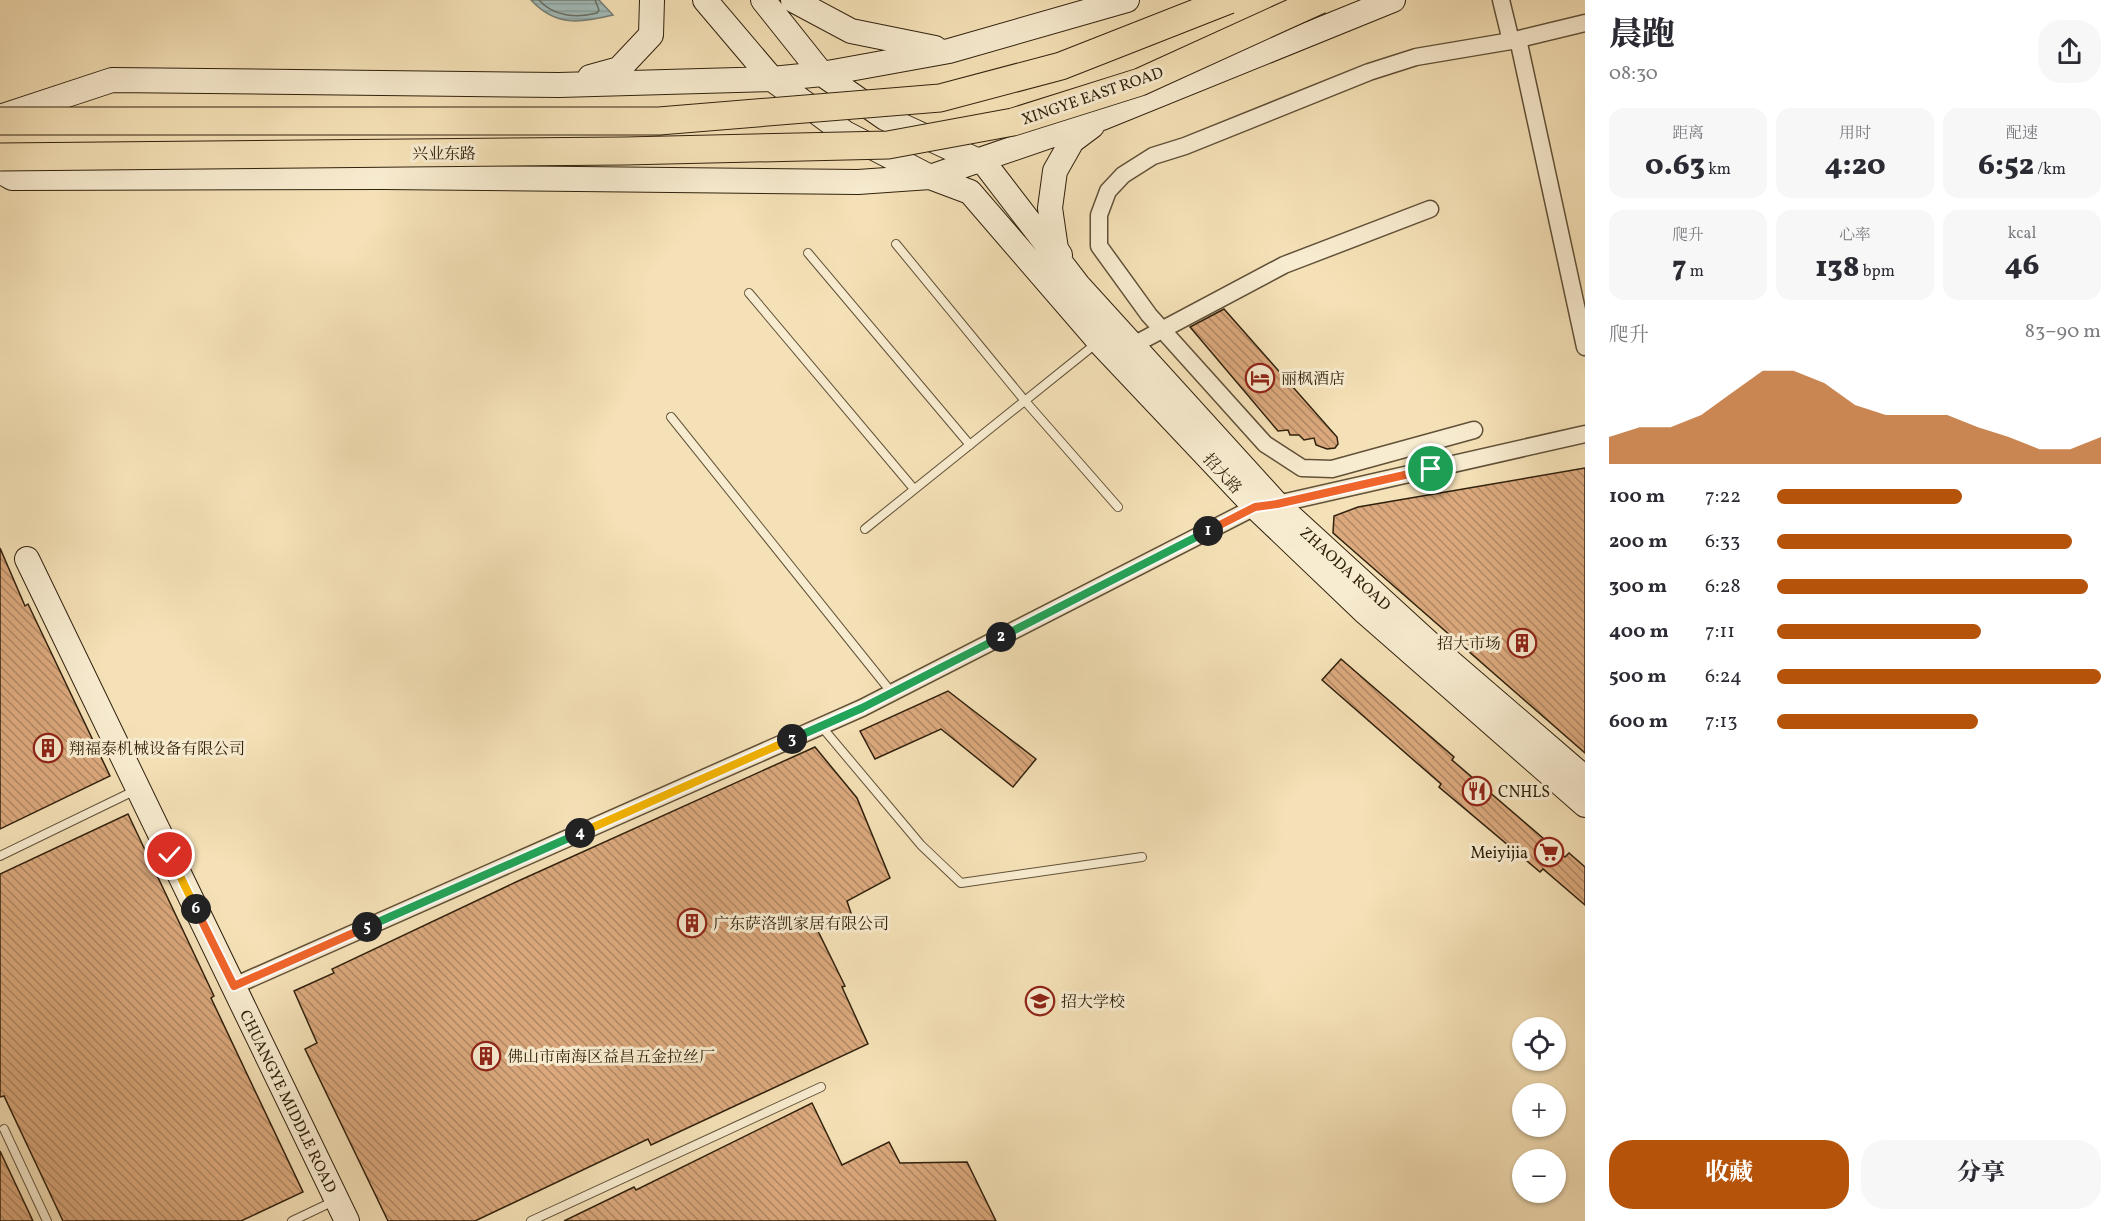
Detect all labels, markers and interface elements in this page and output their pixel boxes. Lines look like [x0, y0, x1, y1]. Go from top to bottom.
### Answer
text: 晨跑 [1609, 14, 1675, 60]
button: share [2038, 20, 2101, 83]
text: 08:30 [1609, 60, 1658, 88]
street label: XINGYE EAST ROAD [1019, 62, 1167, 131]
text: 距离 [1672, 123, 1704, 145]
text: 用时 [1839, 123, 1871, 145]
text: 配速 [2006, 123, 2038, 145]
street label: 兴业东路 [412, 144, 476, 166]
text: 0.63 [1645, 145, 1705, 187]
text: 4:20 [1824, 145, 1886, 187]
text: 6:52 [1978, 145, 2034, 187]
text: km [1705, 159, 1731, 181]
text: /km [2034, 159, 2066, 181]
text: kcal [2008, 223, 2036, 245]
text: 爬升 [1672, 225, 1704, 247]
text: 心率 [1839, 225, 1871, 247]
text: 46 [2004, 245, 2040, 287]
text: 7 [1672, 247, 1686, 289]
text: 138 [1815, 247, 1860, 289]
text: m [1686, 261, 1704, 283]
text: bpm [1860, 261, 1895, 283]
text: 83–90 m [2025, 318, 2101, 346]
text: 爬升 [1609, 322, 1649, 350]
hotel icon: 丽枫酒店 [1244, 362, 1276, 394]
place label: 丽枫酒店 [1281, 369, 1345, 391]
pin [1405, 443, 1456, 494]
street label: 招大路 [1197, 449, 1246, 499]
icon: arrive [1414, 452, 1447, 485]
text: 100 m [1609, 483, 1665, 511]
text: 7:22 [1705, 483, 1741, 511]
pin: 1 [1193, 516, 1223, 546]
text: 1 [1205, 520, 1211, 542]
street label: ZHAODA ROAD [1294, 523, 1395, 617]
text: 200 m [1609, 528, 1667, 556]
text: 6:33 [1705, 528, 1740, 556]
text: 300 m [1609, 573, 1667, 601]
text: 6:28 [1705, 573, 1741, 601]
text: 400 m [1609, 618, 1669, 646]
text: 7:11 [1705, 618, 1735, 646]
pin: 2 [986, 622, 1016, 652]
text: 2 [997, 626, 1005, 648]
building icon: 招大市场 [1506, 627, 1538, 659]
place label: 招大市场 [1437, 634, 1501, 656]
text: 500 m [1609, 663, 1667, 691]
text: 6:24 [1705, 663, 1742, 691]
text: 600 m [1609, 708, 1668, 736]
text: 7:13 [1705, 708, 1737, 736]
pin: 3 [777, 724, 807, 754]
text: 3 [788, 728, 796, 750]
building icon: 翔福泰机械设备有限公司 [32, 732, 64, 764]
place label: 翔福泰机械设备有限公司 [69, 739, 245, 761]
restaurant icon: CNHLS [1461, 775, 1493, 807]
place label: CNHLS [1498, 782, 1550, 804]
pin: 4 [565, 818, 595, 848]
text: 4 [575, 822, 585, 844]
pin [144, 829, 195, 880]
supermarket icon: Meiyijia [1533, 836, 1565, 868]
icon: check [153, 838, 186, 871]
place label: Meiyijia [1470, 843, 1528, 865]
pin: 6 [181, 894, 211, 924]
text: 6 [192, 898, 200, 920]
building icon: 广东萨洛凯家居有限公司 [676, 907, 708, 939]
pin: 5 [352, 912, 382, 942]
place label: 广东萨洛凯家居有限公司 [713, 914, 889, 936]
text: 5 [363, 916, 371, 938]
school or university icon: 招大学校 [1024, 985, 1056, 1017]
place label: 招大学校 [1061, 992, 1125, 1014]
street label: CHUANGYE MIDDLE ROAD [233, 1007, 341, 1197]
map controls [1512, 1017, 1566, 1203]
button: locate [1512, 1017, 1566, 1071]
building icon: 佛山市南海区益昌五金拉丝厂 [470, 1040, 502, 1072]
place label: 佛山市南海区益昌五金拉丝厂 [507, 1047, 715, 1069]
button: + [1512, 1083, 1566, 1137]
button: 收藏 [1609, 1140, 1849, 1209]
button: 分享 [1861, 1140, 2101, 1209]
button: − [1512, 1149, 1566, 1203]

